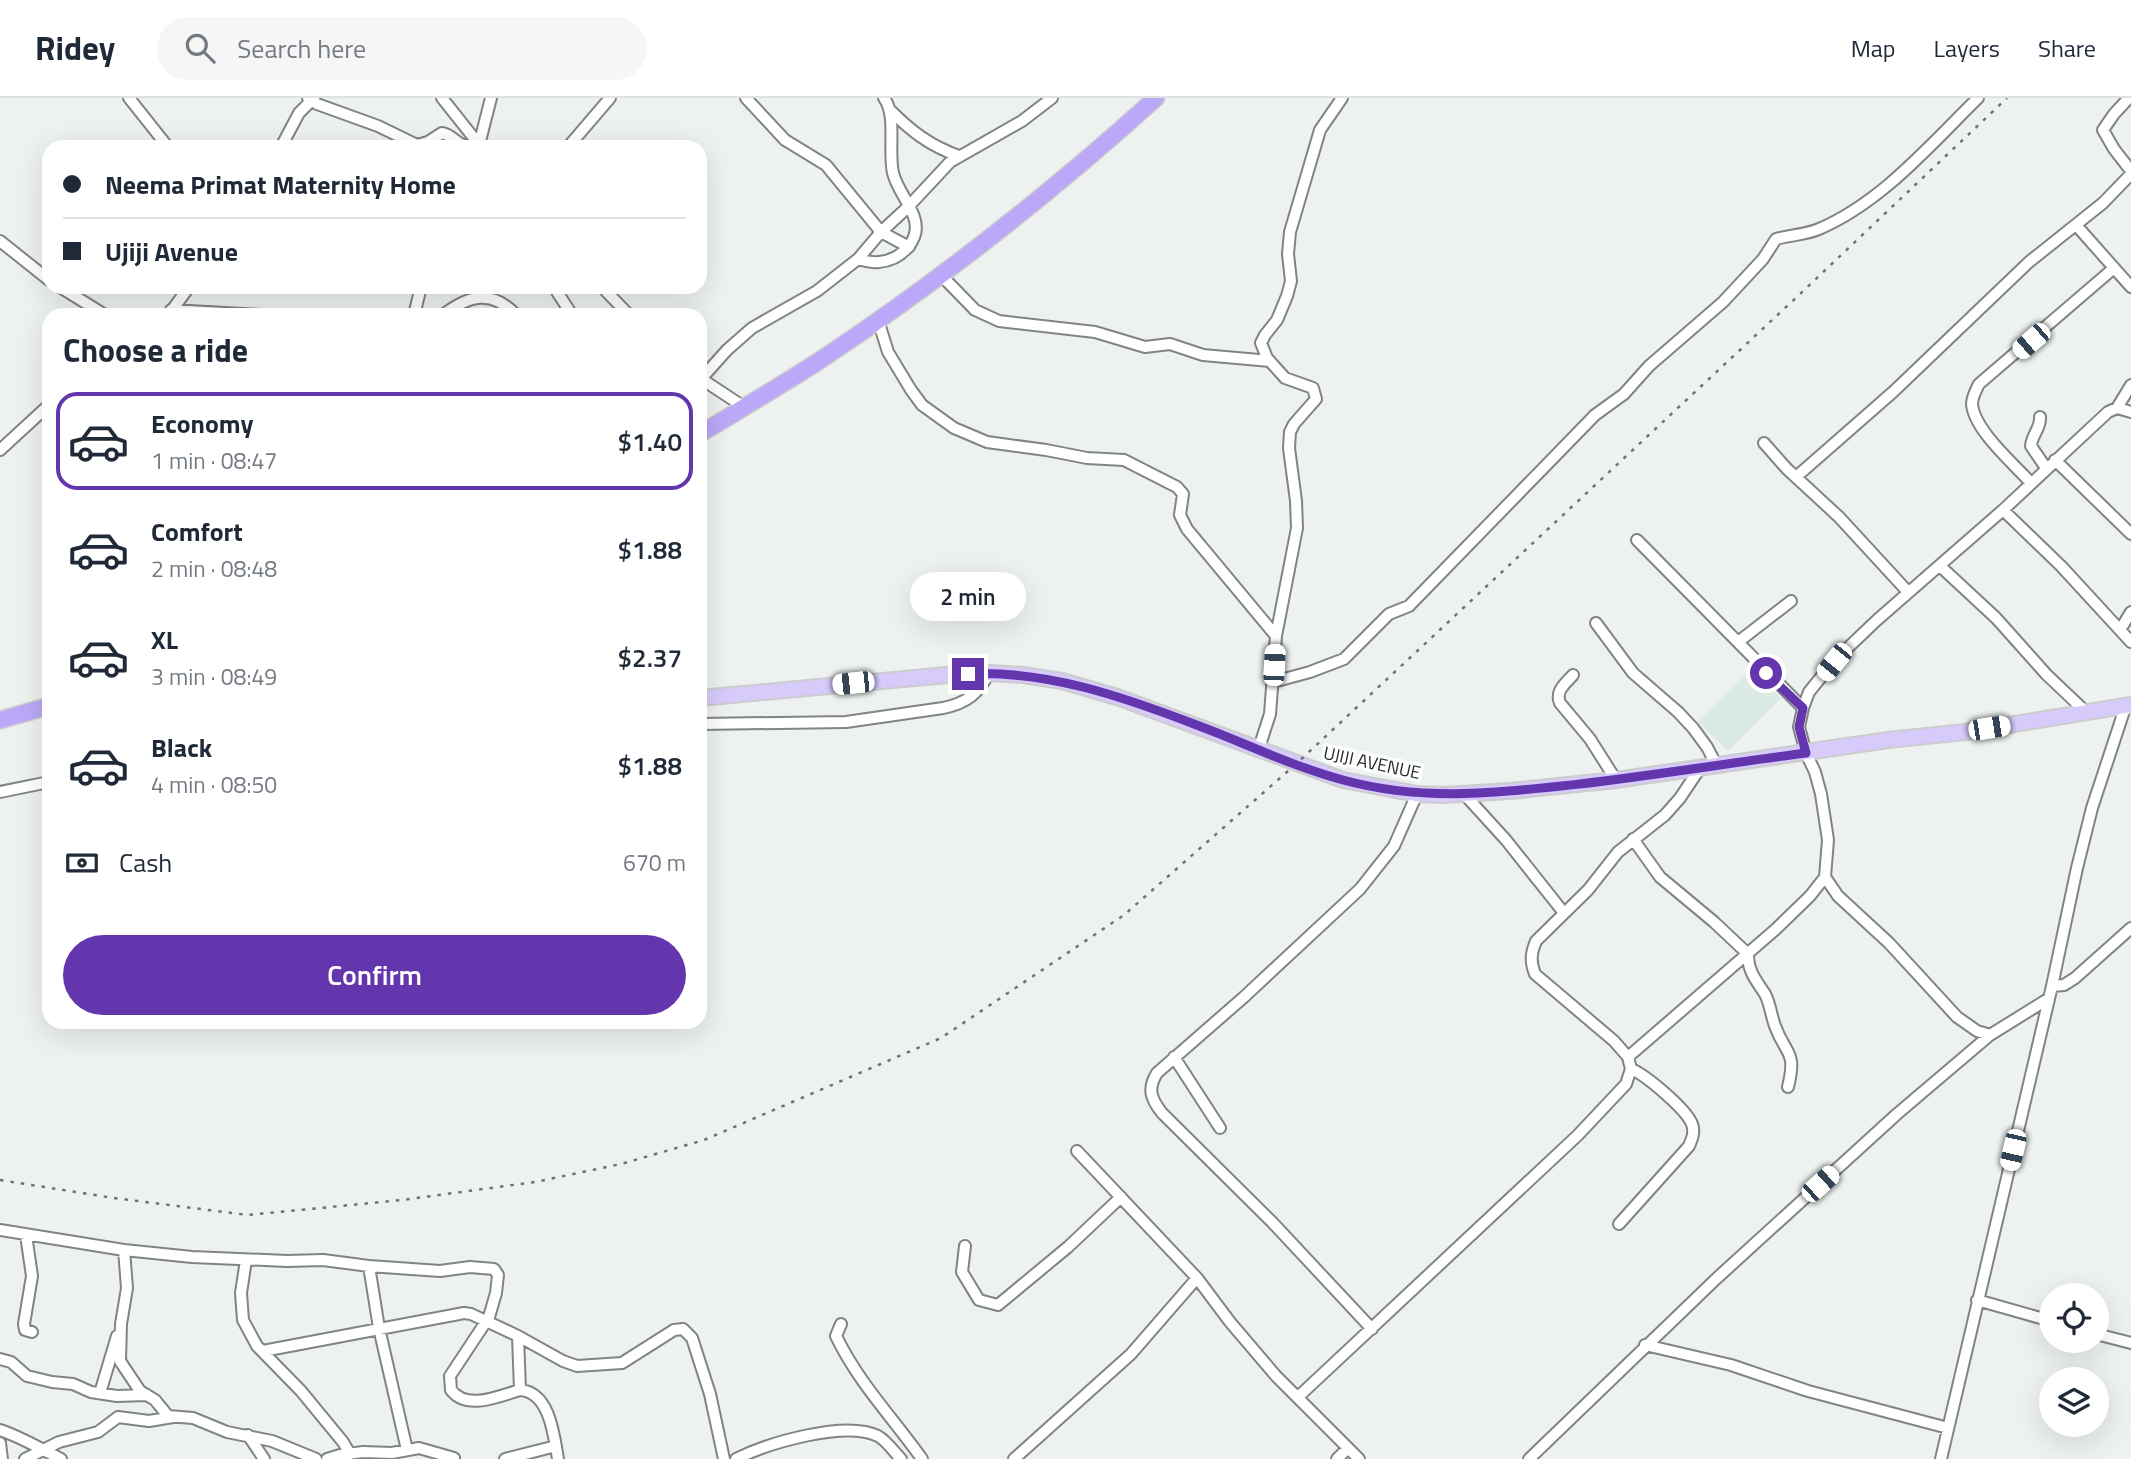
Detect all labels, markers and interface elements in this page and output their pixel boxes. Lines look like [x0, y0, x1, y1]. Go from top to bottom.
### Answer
search box [157, 17, 647, 80]
text: Ridey [35, 23, 115, 73]
icon: search [181, 29, 219, 67]
text: Search here [237, 29, 366, 68]
text: Map [1851, 30, 1896, 66]
text: Layers [1934, 30, 2000, 66]
text: Share [2038, 30, 2096, 66]
text: Neema Primat Maternity Home [105, 165, 456, 204]
text: Ujiji Avenue [105, 232, 238, 271]
car [2009, 319, 2054, 363]
text: Choose a ride [63, 326, 248, 374]
text: Economy [151, 404, 253, 443]
icon: car [67, 410, 130, 473]
text: $1.40 [618, 422, 682, 461]
text: 1 min · 08:47 [151, 443, 277, 478]
text: Comfort [151, 512, 243, 551]
icon: car [67, 518, 130, 581]
text: $1.88 [618, 530, 682, 569]
text: 2 min · 08:48 [151, 551, 277, 586]
callout: 2 min [910, 573, 1026, 622]
text: 2 min [940, 579, 996, 614]
text: XL [151, 620, 178, 659]
icon: car [67, 626, 130, 689]
text: $2.37 [618, 638, 682, 677]
car [1813, 639, 1856, 685]
car [1263, 643, 1286, 687]
route start [1750, 657, 1782, 689]
route end [952, 658, 984, 690]
text: 3 min · 08:49 [151, 659, 277, 694]
car [832, 670, 875, 696]
car [1967, 714, 2012, 742]
text: Black [151, 728, 212, 767]
icon: car [67, 734, 130, 797]
street label: UJIJI AVENUE [1321, 739, 1423, 786]
text: $1.88 [618, 746, 682, 785]
text: 4 min · 08:50 [151, 767, 277, 802]
text: Cash [119, 843, 172, 882]
icon: cash [63, 844, 101, 882]
text: 670 m [623, 845, 686, 880]
button: Confirm [63, 935, 686, 1015]
car [1999, 1127, 2028, 1173]
car [1798, 1162, 1843, 1206]
map controls [2039, 1283, 2109, 1437]
button: locate [2039, 1283, 2109, 1353]
button: layers [2039, 1367, 2109, 1437]

